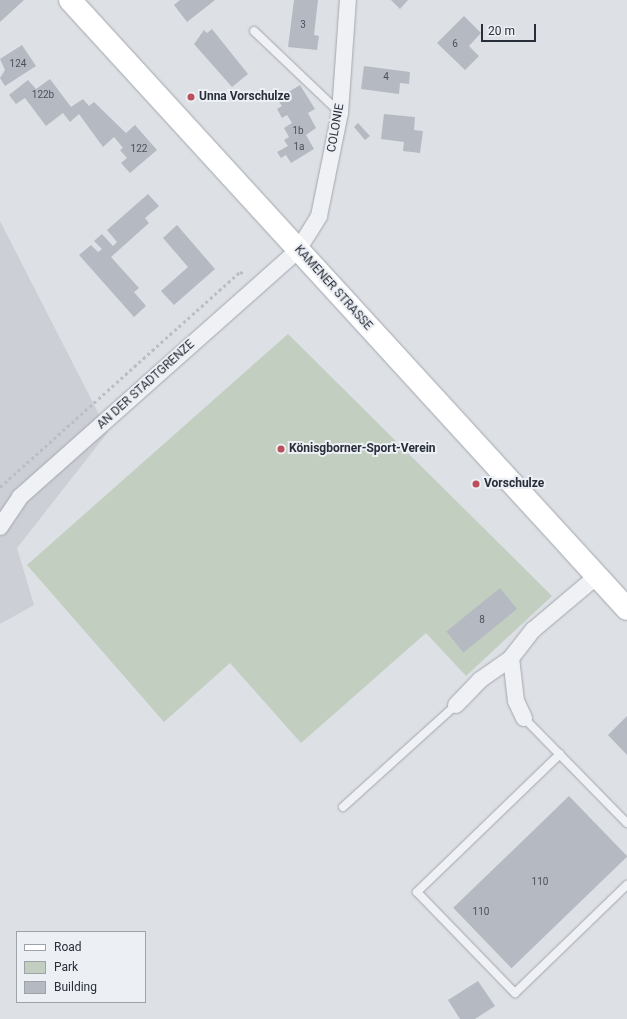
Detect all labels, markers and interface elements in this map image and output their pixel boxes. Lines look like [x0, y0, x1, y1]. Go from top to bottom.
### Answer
scale bar [483, 16, 538, 42]
house number: 3 [300, 19, 306, 31]
text: 20 m [488, 24, 515, 38]
house number: 6 [452, 38, 458, 50]
house number: 124 [10, 58, 26, 70]
house number: 4 [383, 71, 389, 83]
house number: 122b [32, 89, 54, 101]
place label: Unna Vorschulze [199, 90, 290, 104]
marker: Unna Vorschulze [186, 92, 196, 102]
street label: COLONIE [325, 103, 347, 153]
house number: 1b [292, 125, 304, 137]
house number: 1a [293, 141, 305, 153]
house number: 122 [131, 143, 147, 155]
street label: KAMENER STRASSE [291, 243, 375, 333]
street label: AN DER STADTGRENZE [94, 338, 198, 432]
place label: Könisgborner-Sport-Verein [289, 442, 436, 456]
marker: Könisgborner-Sport-Verein [276, 444, 286, 454]
place label: Vorschulze [484, 477, 544, 491]
marker: Vorschulze [471, 479, 481, 489]
house number: 8 [479, 614, 485, 626]
house number: 110 [532, 876, 548, 888]
house number: 110 [473, 906, 489, 918]
legend [16, 931, 146, 1003]
text: Road [54, 940, 82, 954]
text: Park [54, 960, 78, 974]
text: Building [54, 980, 97, 994]

